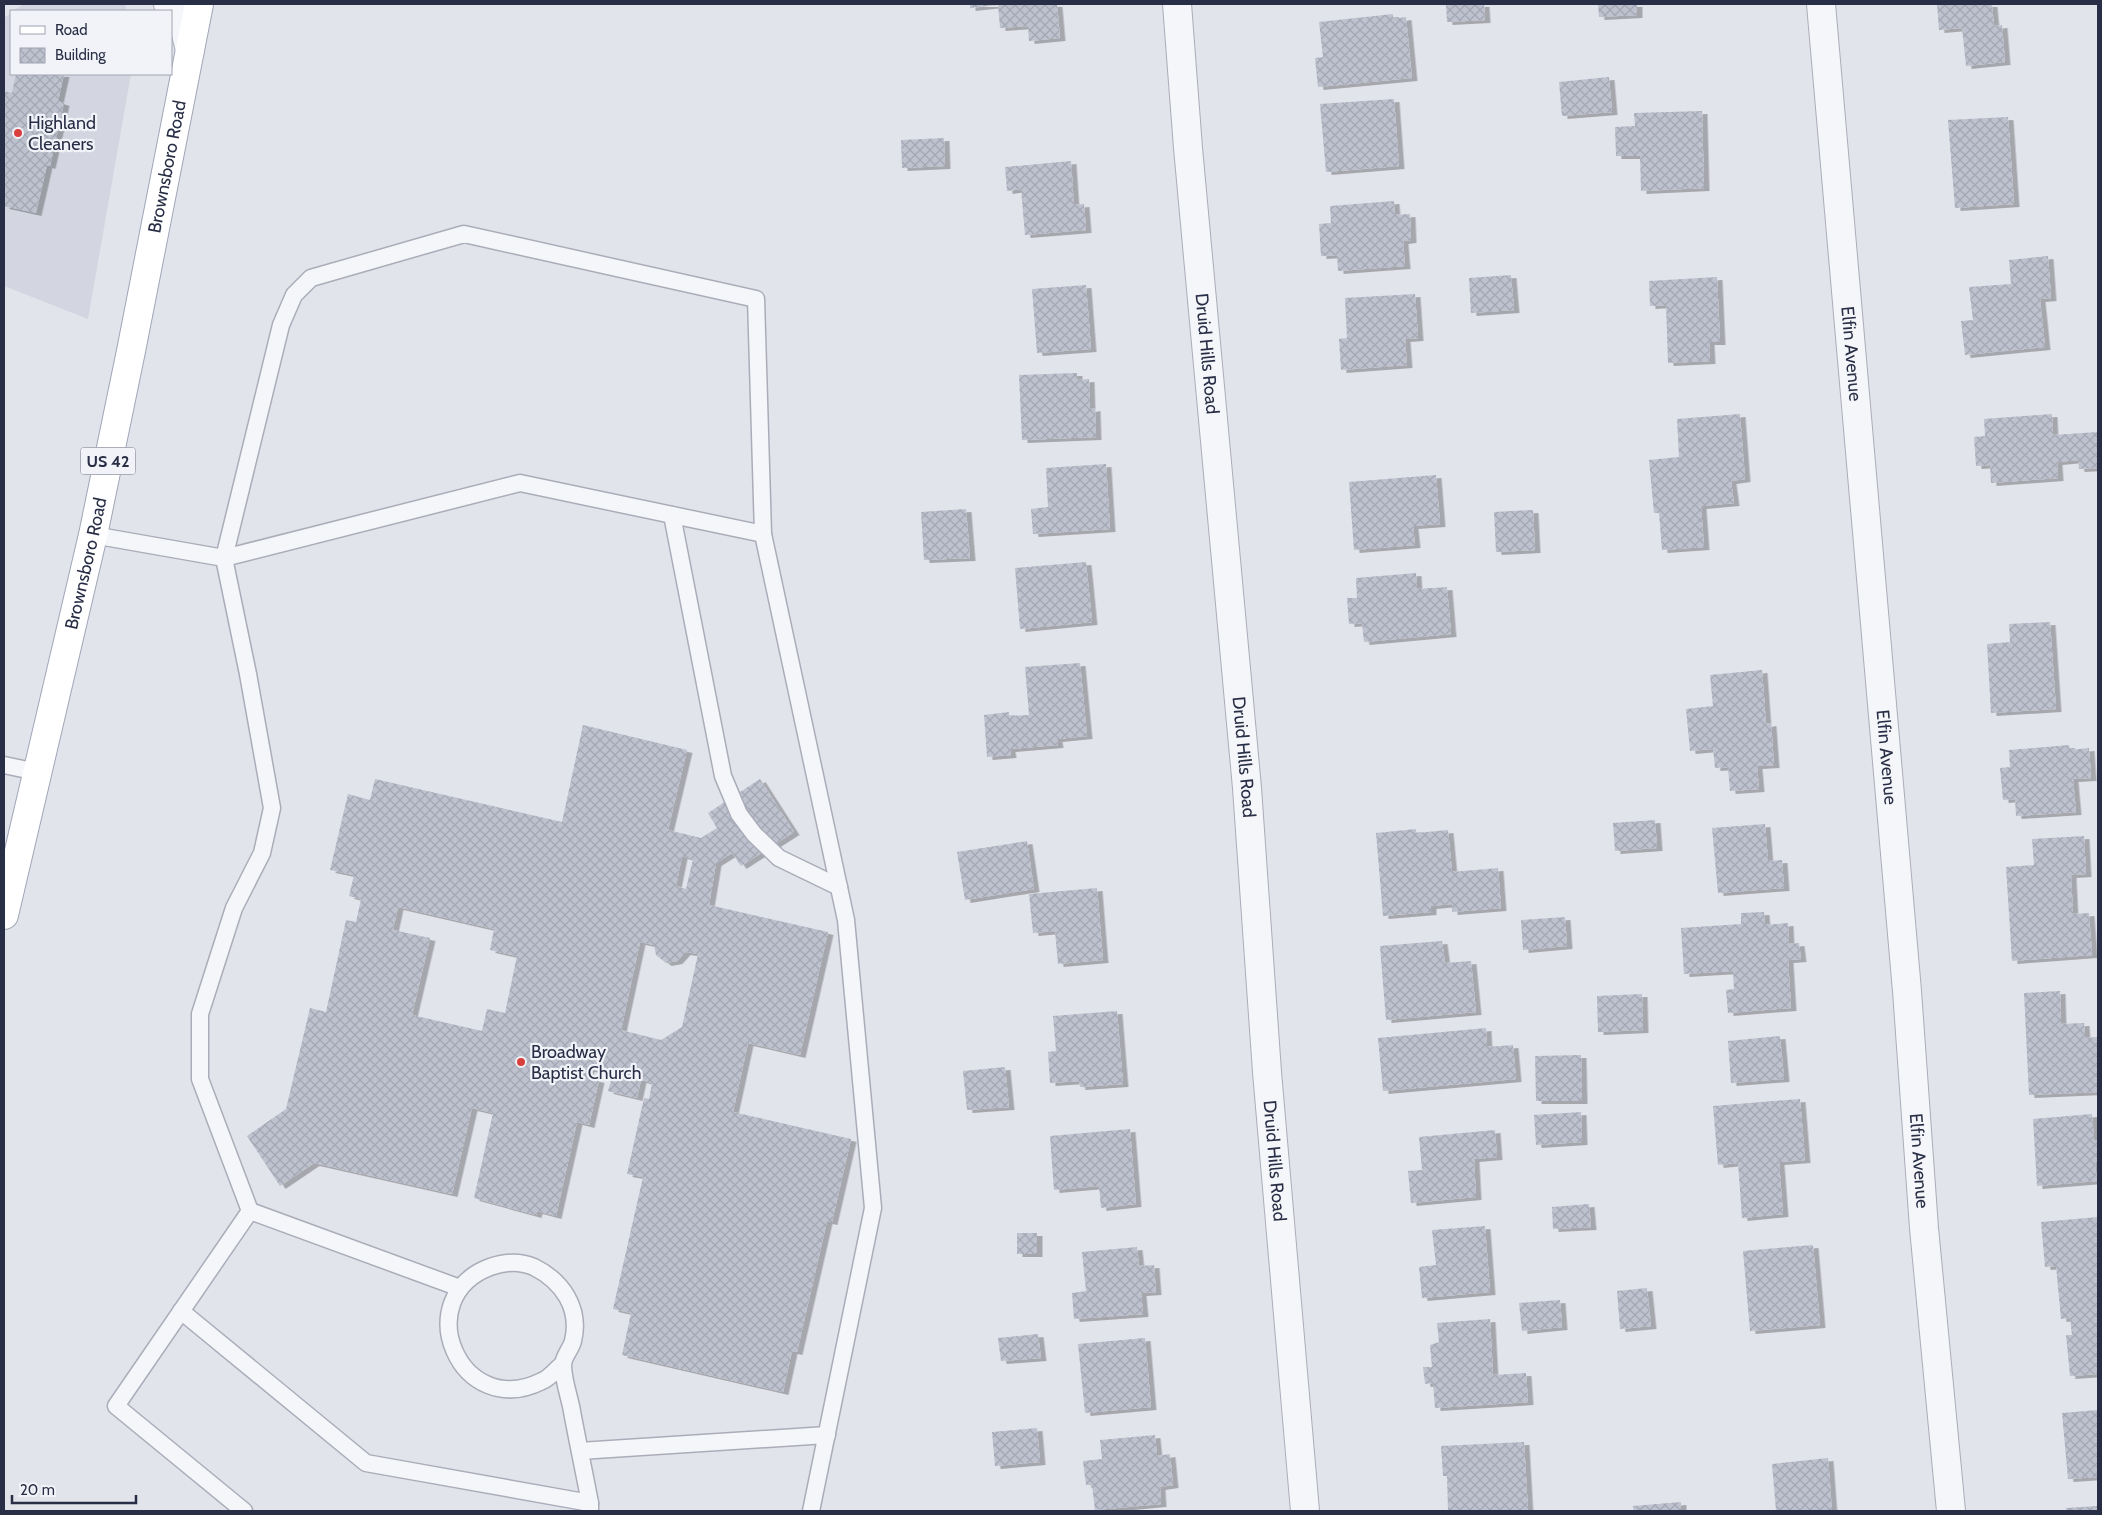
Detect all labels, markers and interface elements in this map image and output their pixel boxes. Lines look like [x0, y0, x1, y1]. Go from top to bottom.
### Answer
legend [10, 10, 172, 75]
text: Road [55, 21, 88, 39]
text: Building [55, 46, 106, 64]
street label: Brownsboro Road [143, 98, 191, 235]
place label: Highland Cleaners [28, 112, 96, 155]
marker: Highland Cleaners [12, 127, 24, 139]
street label: Druid Hills Road [1190, 292, 1223, 415]
street label: Elfin Avenue [1836, 305, 1867, 402]
road number: US 42 [80, 448, 136, 474]
street label: Brownsboro Road [60, 495, 111, 632]
street label: Druid Hills Road [1228, 696, 1260, 818]
street label: Elfin Avenue [1872, 709, 1902, 806]
place label: Broadway Baptist Church [531, 1041, 641, 1084]
marker: Broadway Baptist Church [515, 1056, 527, 1068]
street label: Druid Hills Road [1258, 1099, 1291, 1222]
street label: Elfin Avenue [1905, 1113, 1934, 1209]
scale bar [12, 1472, 136, 1504]
text: 20 m [20, 1481, 55, 1499]

